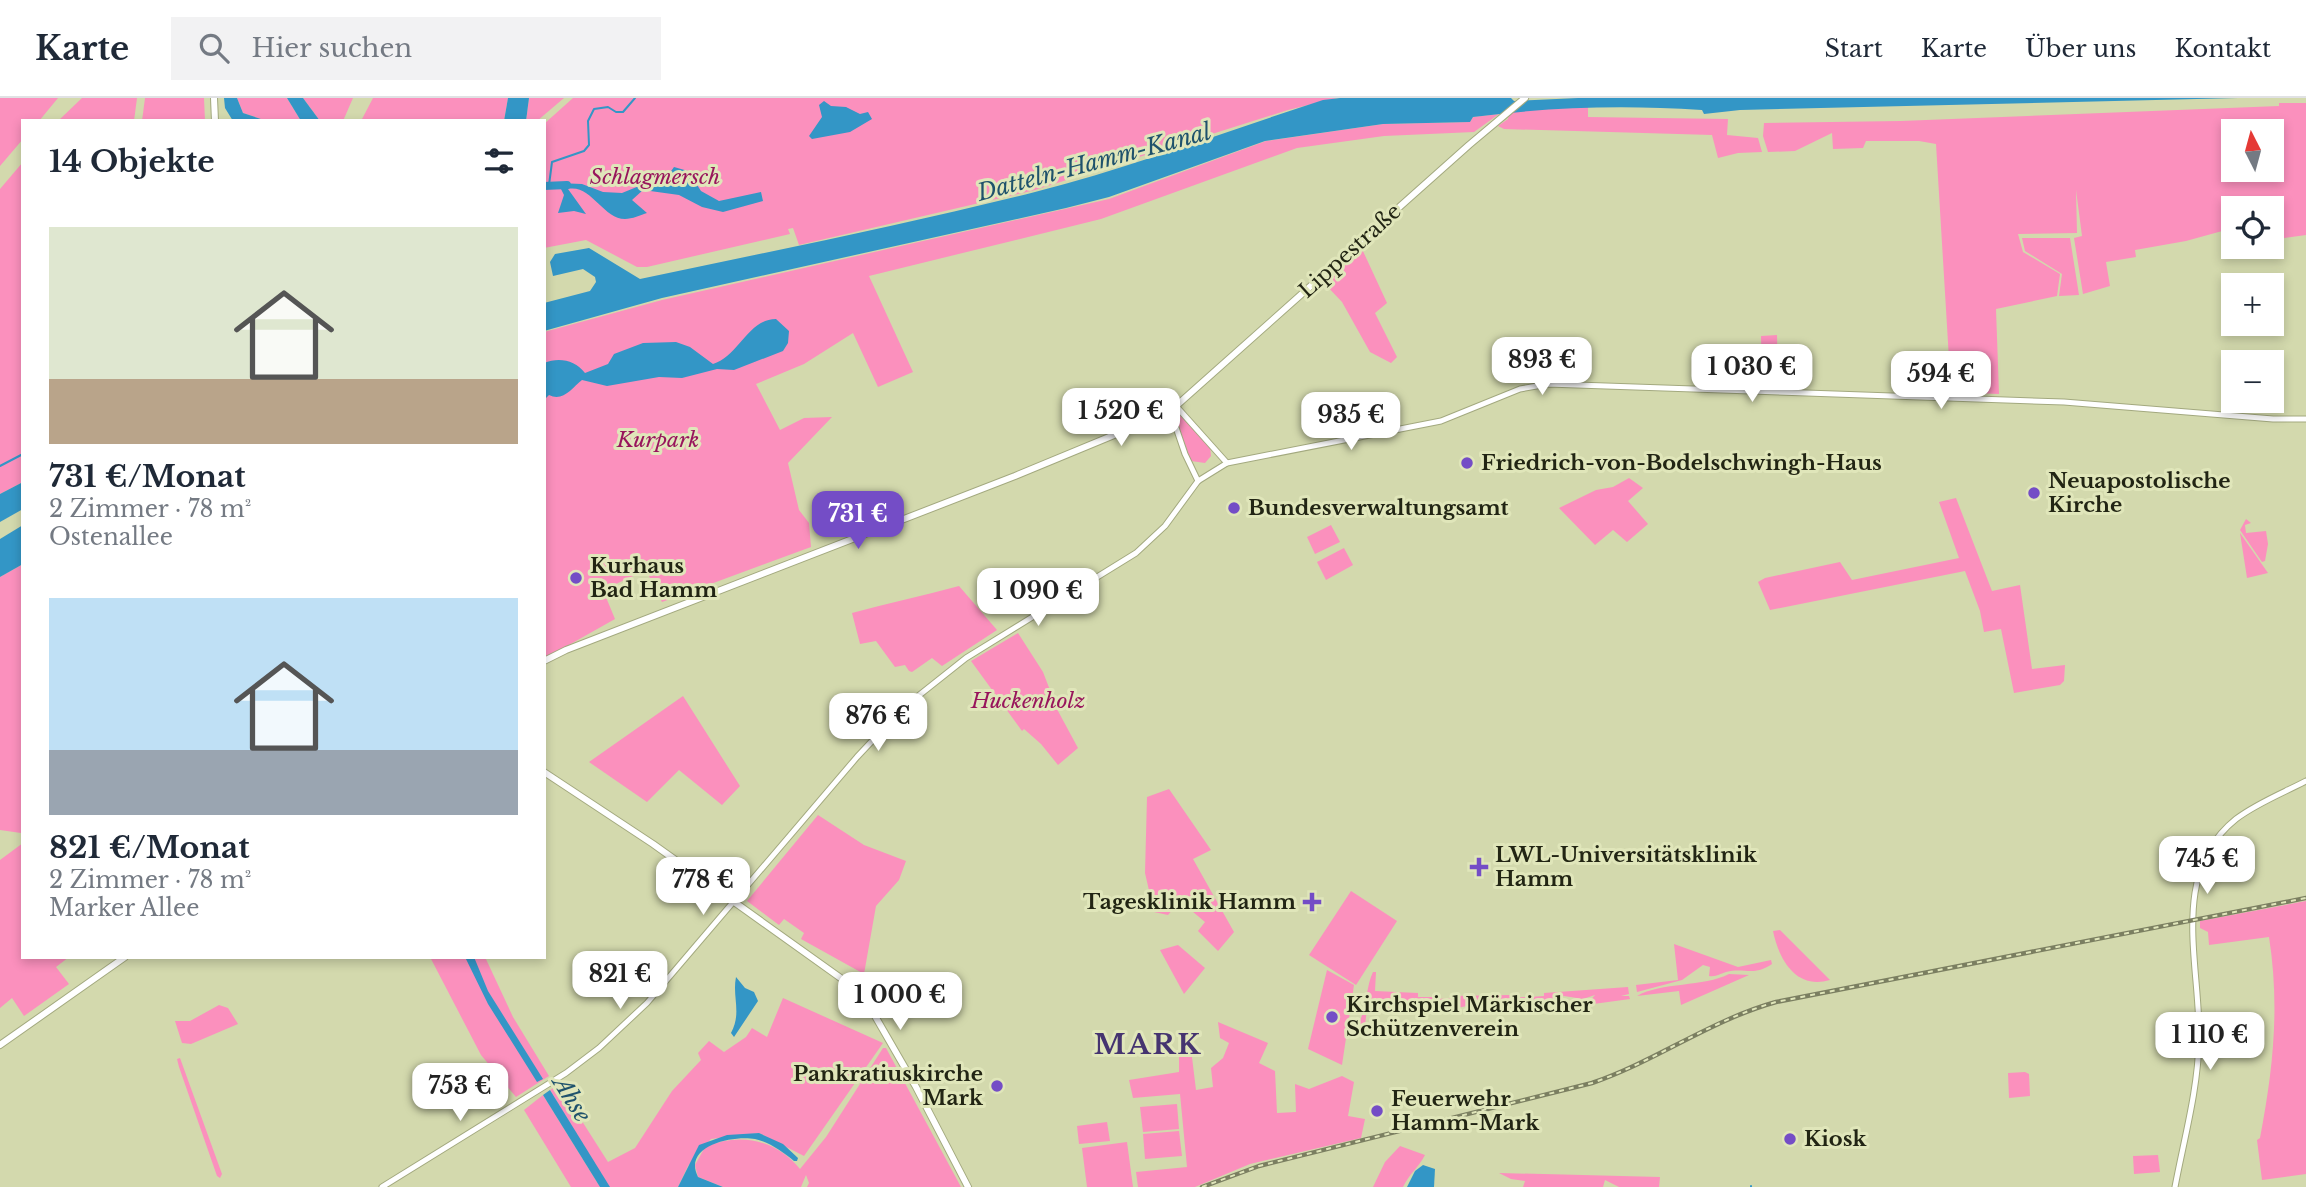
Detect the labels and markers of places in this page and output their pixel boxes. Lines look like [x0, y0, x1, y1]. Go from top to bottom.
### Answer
pin: 893 € [1493, 338, 1591, 397]
pin: 1 030 € [1687, 344, 1817, 404]
pin: 594 € [1892, 352, 1990, 411]
pin: 1 520 € [1056, 388, 1186, 448]
pin: 935 € [1302, 392, 1400, 452]
place label: Friedrich-von-Bodelschwingh-Haus [1481, 450, 1882, 476]
marker: Friedrich-von-Bodelschwingh-Haus [1459, 455, 1475, 471]
place label: Neuapostolische Kirche [2048, 468, 2231, 518]
marker: Neuapostolische Kirche [2026, 485, 2042, 501]
pin: 731 € [809, 491, 907, 551]
place label: Bundesverwaltungsamt [1248, 495, 1509, 521]
marker: Bundesverwaltungsamt [1226, 500, 1242, 516]
place label: Kurhaus Bad Hamm [590, 553, 717, 603]
pin: 1 090 € [973, 568, 1103, 628]
marker: Kurhaus Bad Hamm [568, 570, 584, 586]
pin: 876 € [829, 694, 927, 753]
pin: 745 € [2158, 836, 2256, 896]
place label: LWL-Universitätsklinik Hamm [1495, 842, 1758, 892]
marker: LWL-Universitätsklinik Hamm [1469, 857, 1489, 877]
pin: 778 € [654, 858, 752, 917]
place label: Tagesklinik Hamm [1083, 889, 1296, 915]
marker: Tagesklinik Hamm [1302, 892, 1322, 912]
pin: 821 € [571, 951, 669, 1011]
pin: 1 000 € [835, 972, 965, 1032]
place label: Kirchspiel Märkischer Schützenverein [1346, 992, 1593, 1042]
marker: Kirchspiel Märkischer Schützenverein [1324, 1009, 1340, 1025]
pin: 1 110 € [2145, 1012, 2275, 1072]
place label: Pankratiuskirche Mark [793, 1061, 984, 1111]
pin: 753 € [411, 1063, 509, 1123]
marker: Pankratiuskirche Mark [989, 1078, 1005, 1094]
place label: Feuerwehr Hamm-Mark [1391, 1086, 1540, 1136]
marker: Feuerwehr Hamm-Mark [1369, 1103, 1385, 1119]
place label: Kiosk [1804, 1126, 1867, 1152]
marker: Kiosk [1782, 1131, 1798, 1147]

